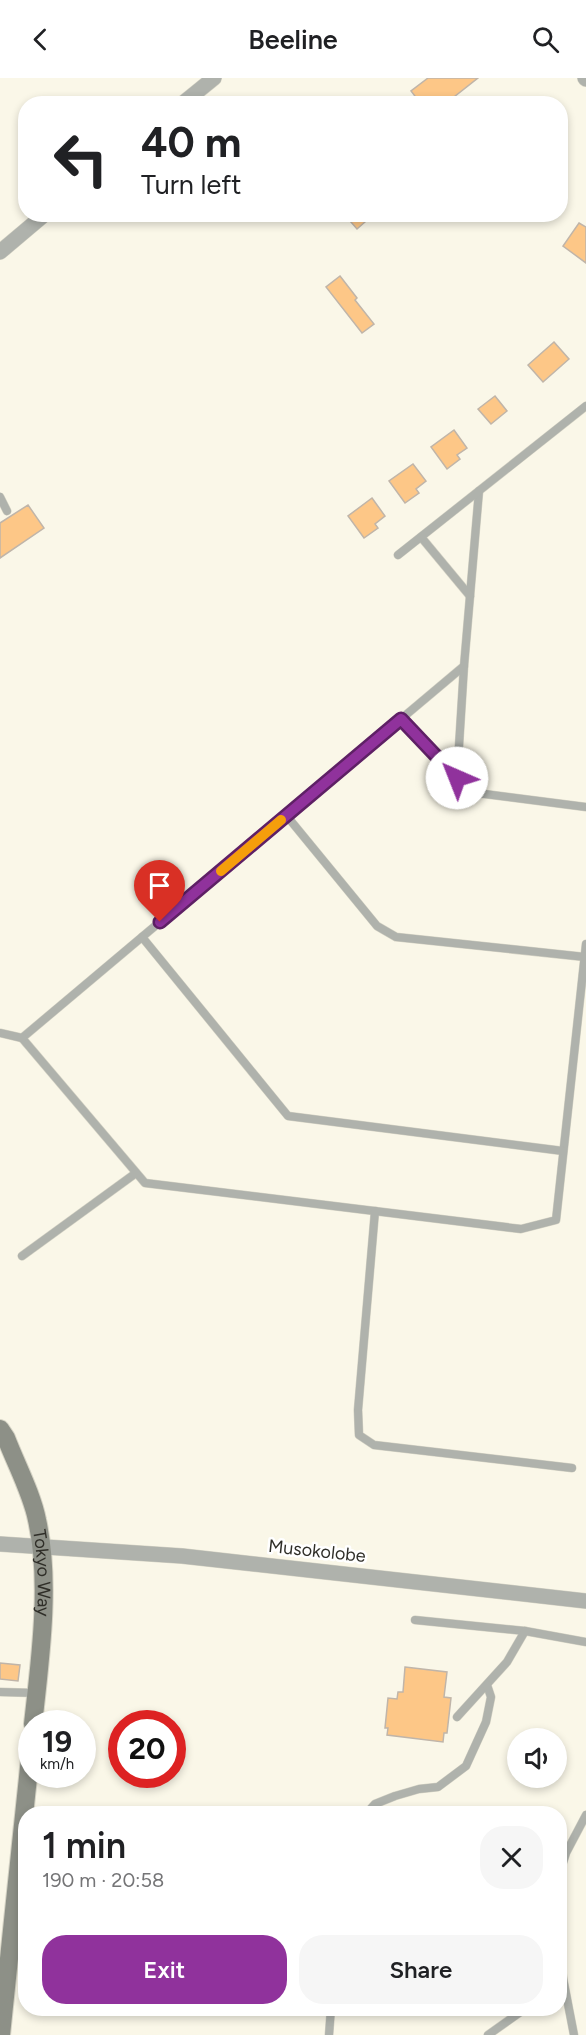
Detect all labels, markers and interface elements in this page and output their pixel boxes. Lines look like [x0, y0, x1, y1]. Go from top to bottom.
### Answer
icon: back [24, 23, 57, 56]
text: Beeline [248, 23, 338, 56]
icon: search [529, 23, 562, 56]
text: 40 m [141, 117, 241, 168]
icon: left [42, 120, 120, 198]
text: Turn left [141, 168, 241, 201]
position arrow [425, 746, 489, 810]
pin [134, 860, 185, 922]
icon: arrive [143, 869, 176, 902]
street label: Tokyo Way [28, 1528, 55, 1617]
street label: Musokolobe [267, 1535, 367, 1567]
speed limit sign: 20 [108, 1710, 186, 1788]
text: 19 [42, 1723, 72, 1760]
map controls [507, 1728, 567, 1788]
button: sound [507, 1728, 567, 1788]
text: km/h [40, 1755, 74, 1773]
text: 1 min [42, 1824, 126, 1867]
button: close [480, 1826, 543, 1889]
text: 190 m · 20:58 [42, 1868, 164, 1892]
button: Exit [42, 1935, 287, 2004]
button: Share [299, 1935, 543, 2004]

